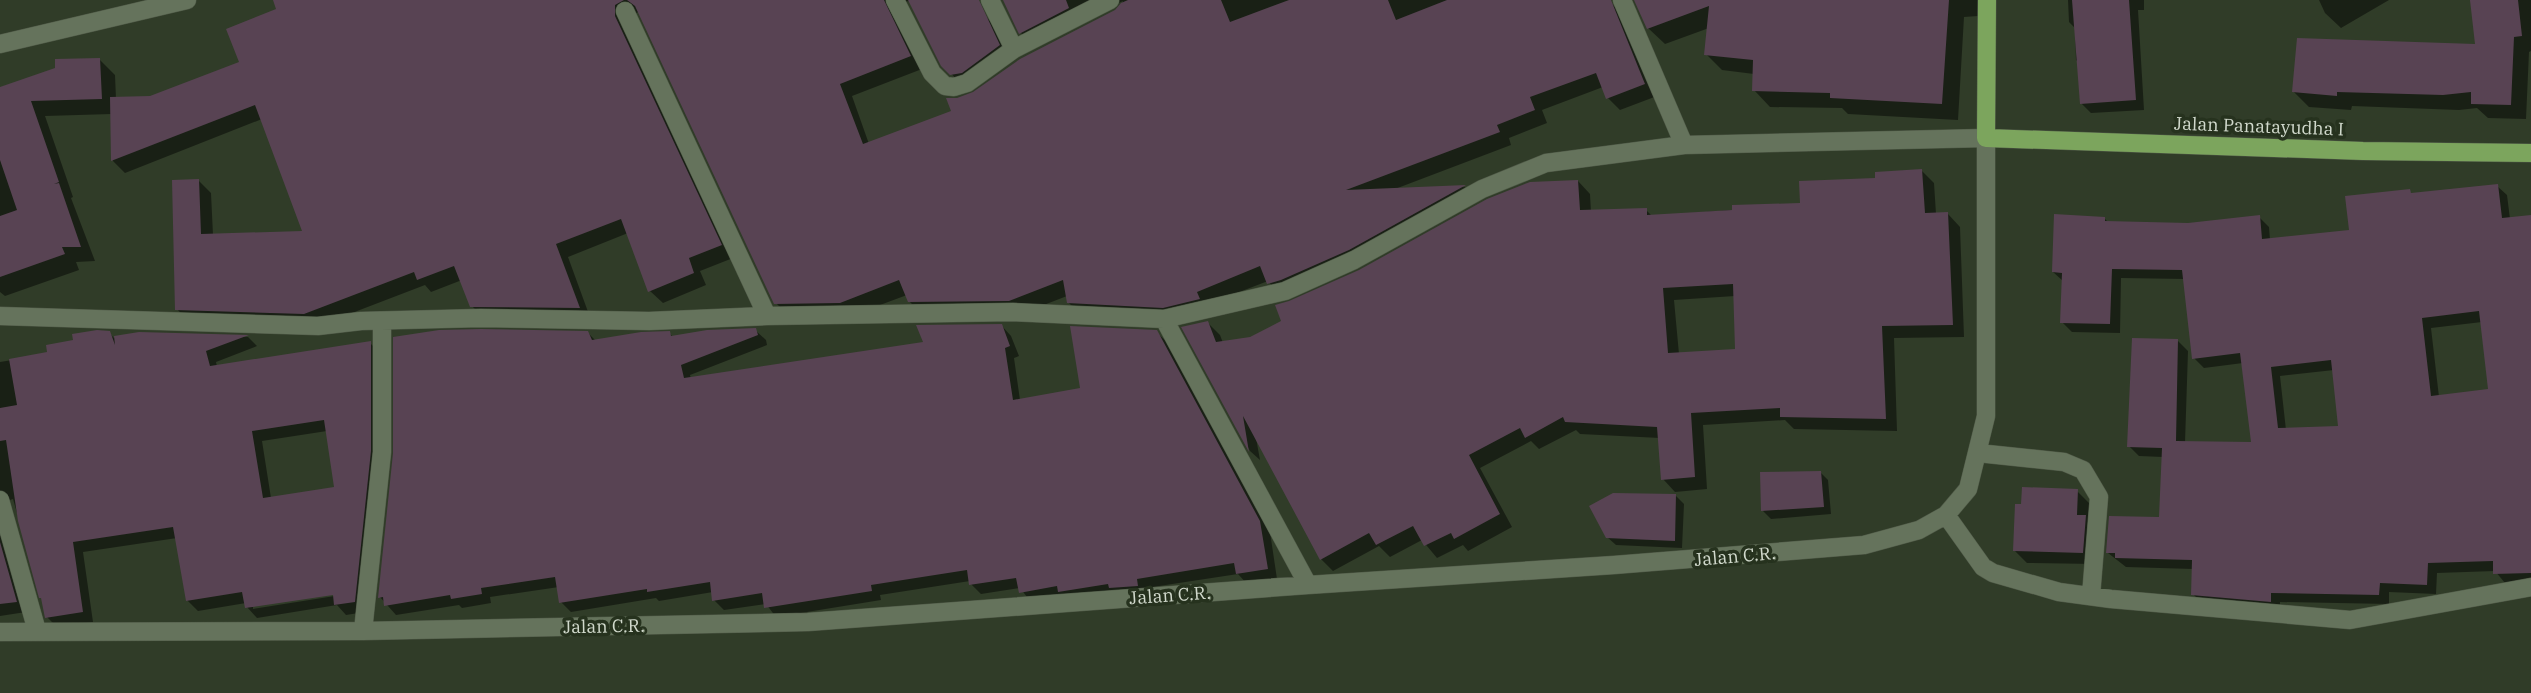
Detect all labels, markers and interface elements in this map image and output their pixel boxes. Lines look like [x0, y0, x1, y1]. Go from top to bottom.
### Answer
street label: Jalan Panatayudha I [2174, 112, 2344, 140]
street label: Jalan C.R. [1693, 541, 1777, 571]
street label: Jalan C.R. [1128, 581, 1212, 609]
street label: Jalan C.R. [563, 614, 645, 638]

